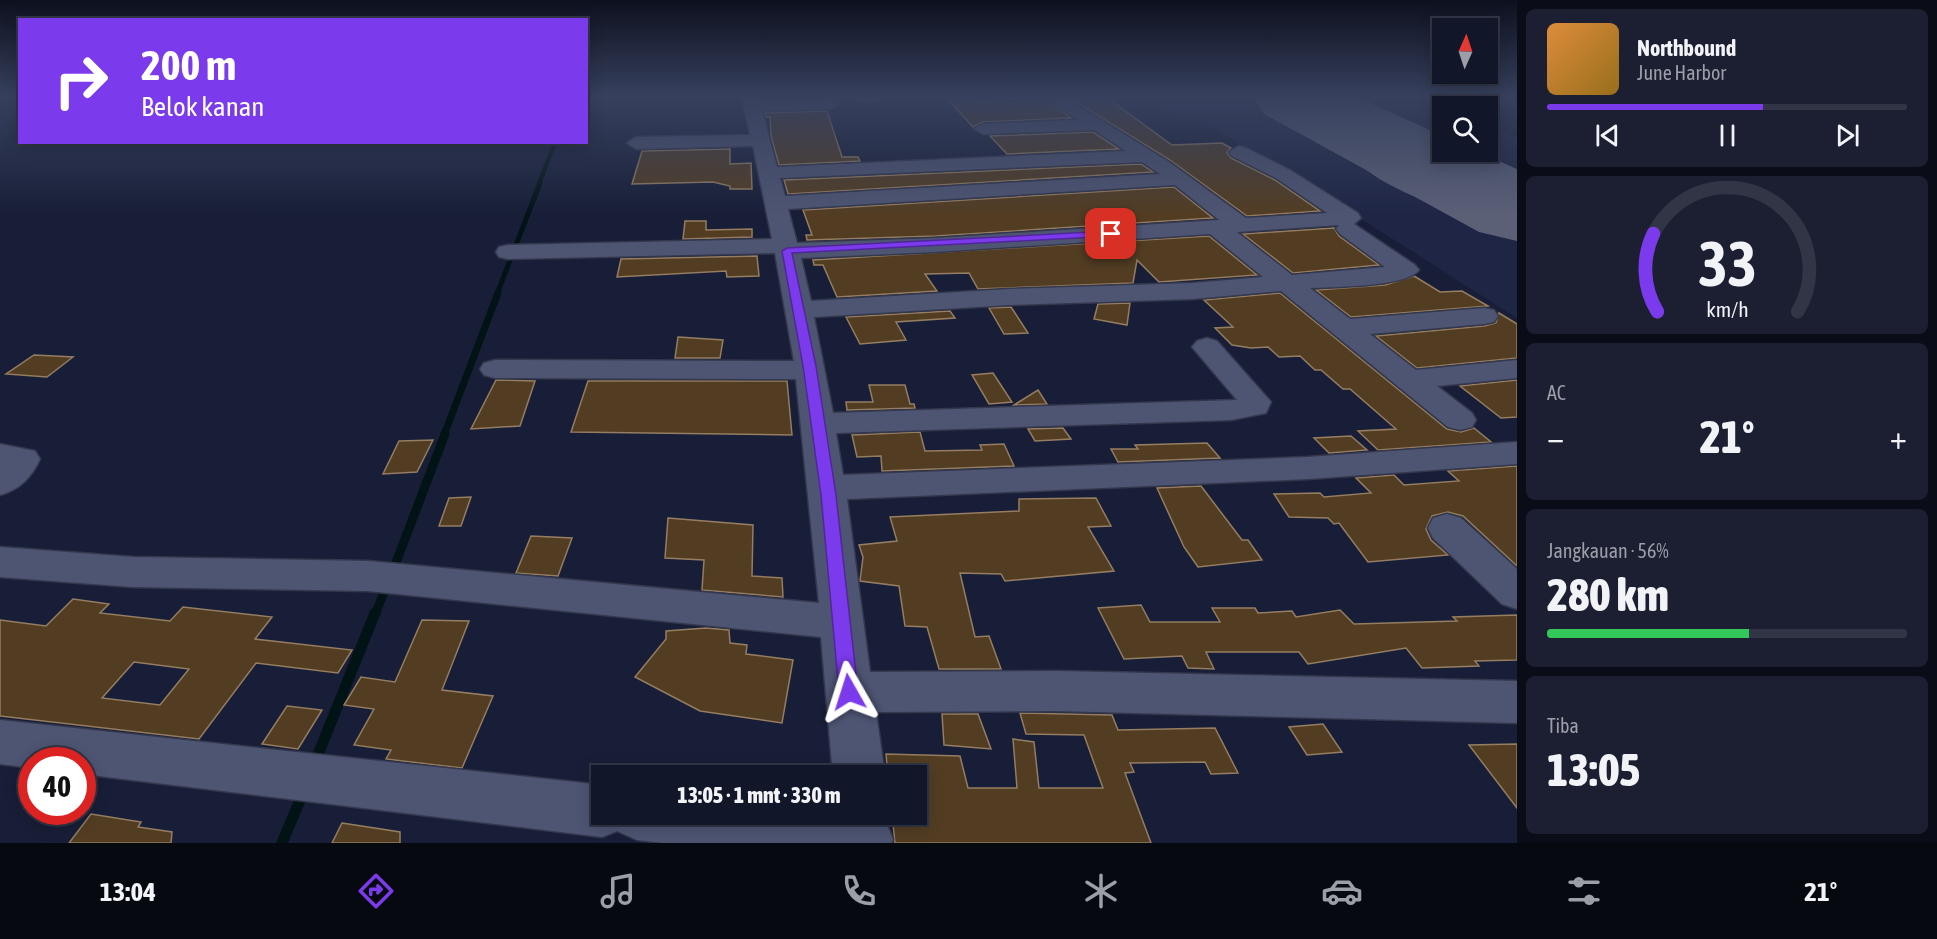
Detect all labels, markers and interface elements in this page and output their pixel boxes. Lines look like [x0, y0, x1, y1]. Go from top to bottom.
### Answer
north arrow [1432, 18, 1498, 84]
map controls [1432, 18, 1498, 162]
text: Northbound [1637, 35, 1736, 61]
text: 200 m [141, 41, 236, 89]
icon: right [42, 42, 120, 120]
text: June Harbor [1637, 61, 1726, 84]
text: Belok kanan [141, 91, 264, 122]
button: search [1432, 96, 1498, 162]
icon: previous [1591, 119, 1624, 152]
icon: pause [1711, 119, 1744, 152]
icon: next [1831, 119, 1864, 152]
pin [1085, 208, 1136, 259]
icon: arrive [1094, 217, 1127, 250]
text: 33 [1698, 228, 1756, 299]
text: km/h [1706, 297, 1748, 322]
text: AC [1547, 381, 1566, 404]
text: 21° [1700, 411, 1754, 463]
text: − [1547, 418, 1564, 456]
text: + [1890, 418, 1907, 456]
text: Jangkauan · 56% [1547, 539, 1669, 562]
text: 280 km [1547, 569, 1669, 621]
position arrow [817, 660, 881, 724]
text: Tiba [1547, 714, 1579, 737]
text: 13:05 [1547, 744, 1641, 796]
speed limit sign: 40 [18, 747, 96, 825]
text: 13:05 · 1 mnt · 330 m [677, 782, 841, 808]
icon: directions [355, 870, 397, 912]
icon: music [597, 870, 639, 912]
icon: phone [838, 870, 880, 912]
icon: climate [1080, 870, 1122, 912]
icon: car [1321, 870, 1363, 912]
icon: filters [1563, 870, 1605, 912]
text: 13:04 [100, 876, 156, 907]
text: 21° [1804, 876, 1837, 907]

